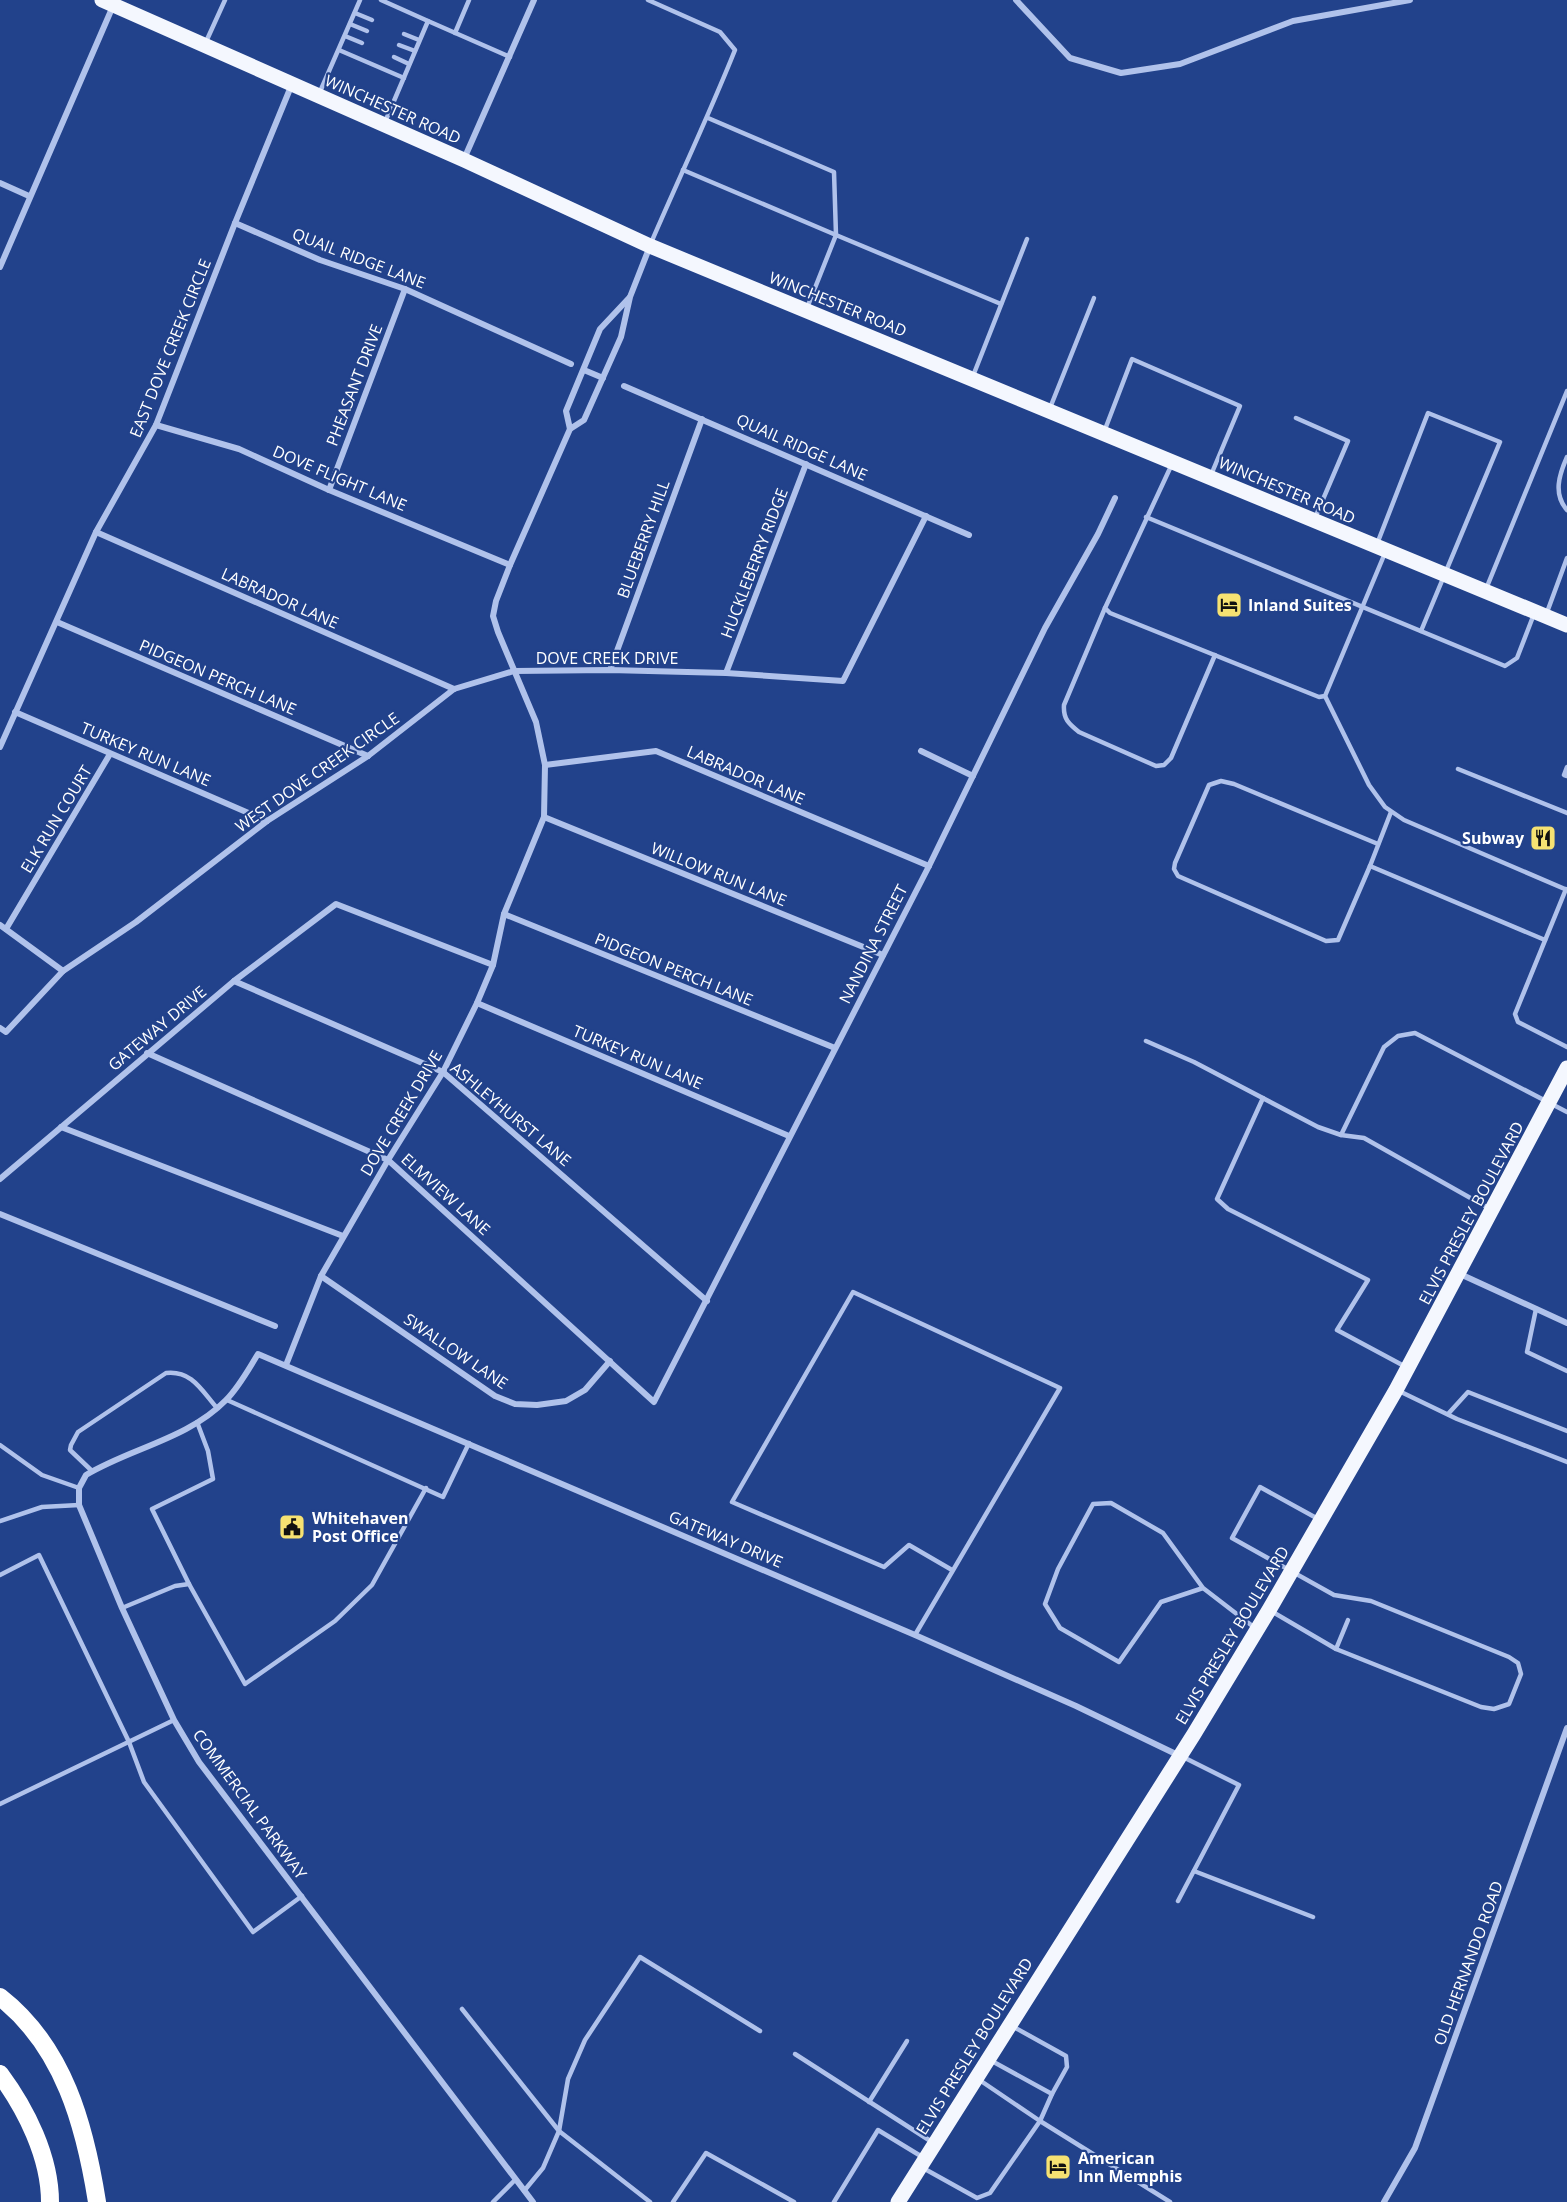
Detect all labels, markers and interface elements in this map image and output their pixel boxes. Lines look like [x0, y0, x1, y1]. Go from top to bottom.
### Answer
street label: WINCHESTER ROAD [322, 69, 464, 149]
street label: QUAIL RIDGE LANE [289, 222, 429, 294]
street label: EAST DOVE CREEK CIRCLE [124, 255, 216, 441]
street label: WINCHESTER ROAD [766, 266, 910, 342]
street label: PHEASANT DRIVE [321, 321, 387, 449]
street label: QUAIL RIDGE LANE [733, 408, 871, 486]
street label: DOVE FLIGHT LANE [270, 440, 410, 516]
street label: WINCHESTER ROAD [1215, 451, 1359, 529]
street label: BLUEBERRY HILL [611, 477, 675, 601]
street label: HUCKLEBERRY RIDGE [715, 485, 793, 641]
street label: LABRADOR LANE [218, 562, 342, 634]
hotel icon: Inland Suites [1214, 590, 1244, 620]
place label: Inland Suites [1248, 594, 1352, 616]
street label: PIDGEON PERCH LANE [136, 634, 300, 720]
street label: DOVE CREEK DRIVE [536, 647, 678, 669]
street label: WEST DOVE CREEK CIRCLE [231, 707, 403, 837]
street label: TURKEY RUN LANE [78, 717, 214, 791]
street label: LABRADOR LANE [684, 740, 808, 810]
street label: ELK RUN COURT [15, 761, 97, 877]
restaurant icon: Subway [1528, 823, 1558, 853]
place label: Subway [1462, 827, 1525, 849]
street label: WILLOW RUN LANE [648, 837, 790, 911]
street label: NANDINA STREET [834, 881, 913, 1007]
street label: PIDGEON PERCH LANE [592, 927, 756, 1011]
street label: GATEWAY DRIVE [103, 980, 211, 1076]
street label: TURKEY RUN LANE [570, 1020, 706, 1094]
street label: DOVE CREEK DRIVE [355, 1046, 447, 1180]
street label: ASHLEYHURST LANE [446, 1057, 576, 1171]
street label: ELVIS PRESLEY BOULEVARD [1413, 1118, 1529, 1308]
street label: ELMVIEW LANE [397, 1148, 495, 1240]
street label: SWALLOW LANE [400, 1308, 512, 1394]
street label: GATEWAY DRIVE [666, 1505, 786, 1573]
place label: Whitehaven Post Office [312, 1507, 409, 1547]
public building icon: Whitehaven Post Office [277, 1512, 307, 1542]
street label: ELVIS PRESLEY BOULEVARD [1170, 1542, 1294, 1728]
street label: COMMERCIAL PARKWAY [188, 1725, 312, 1884]
street label: OLD HERNANDO ROAD [1428, 1878, 1508, 2048]
street label: ELVIS PRESLEY BOULEVARD [910, 1953, 1038, 2139]
place label: American Inn Memphis [1078, 2147, 1182, 2187]
hotel icon: American Inn Memphis [1043, 2152, 1073, 2182]

